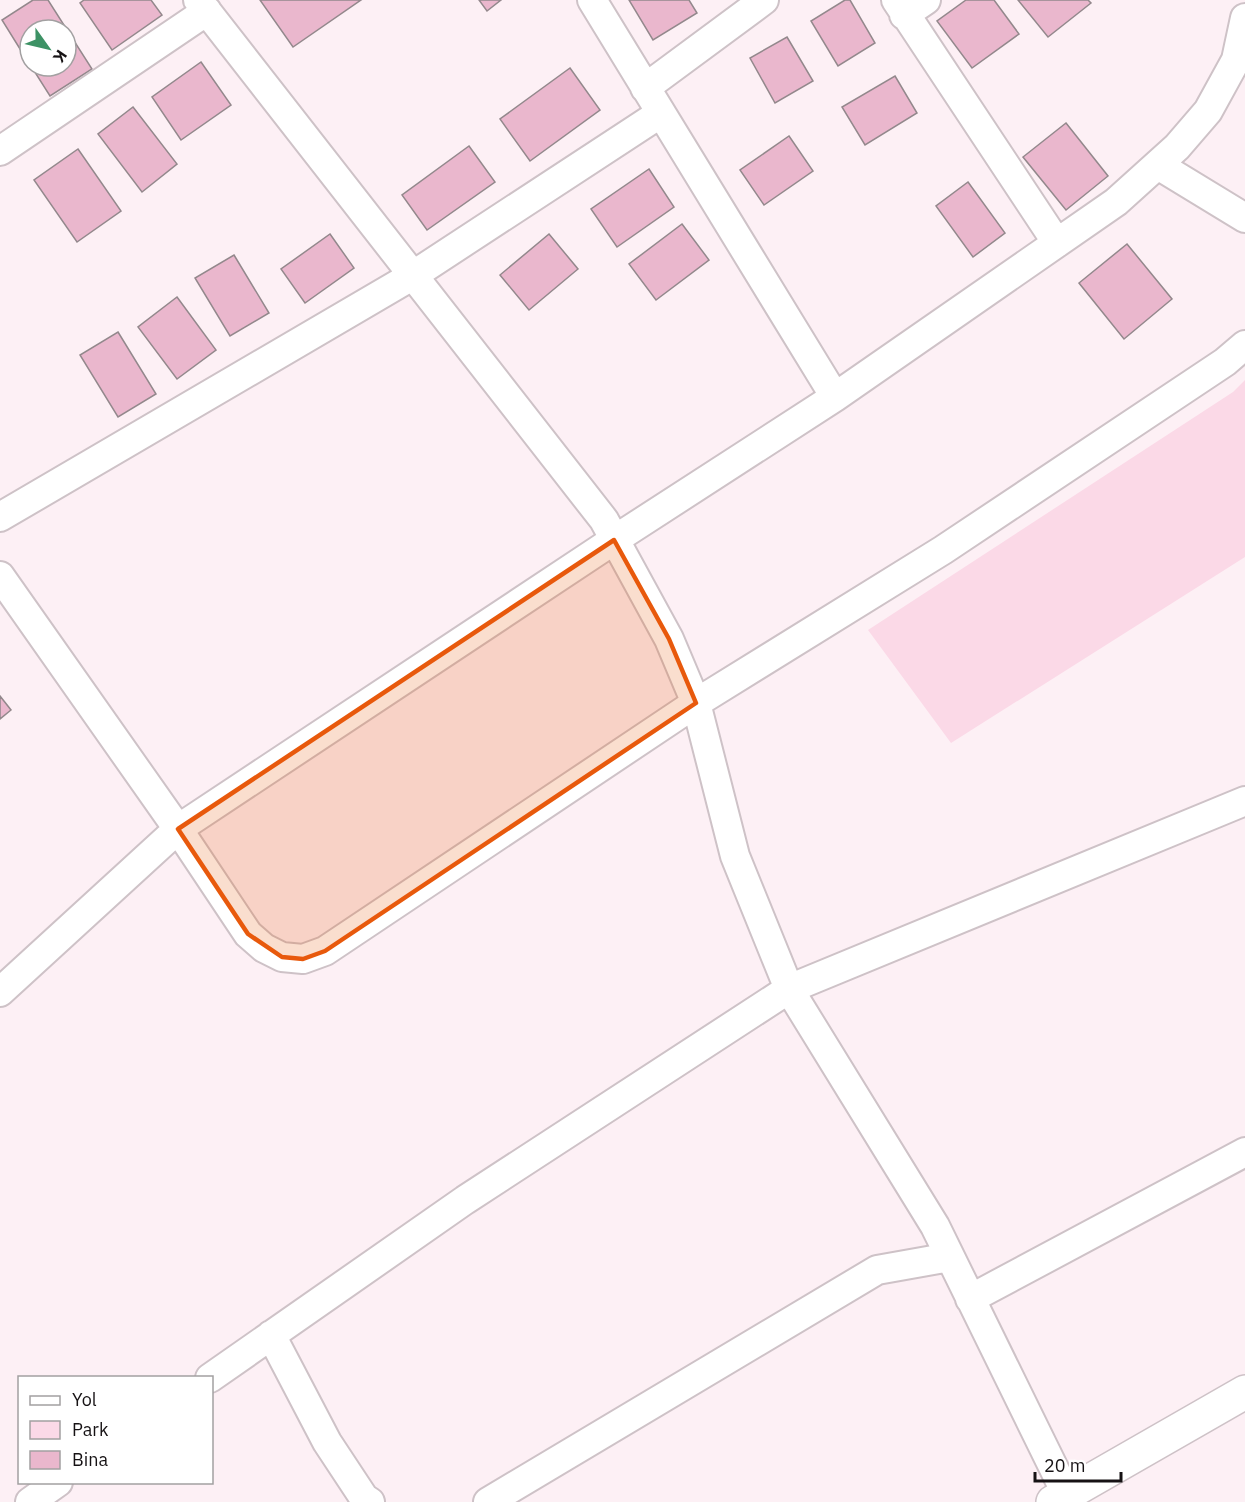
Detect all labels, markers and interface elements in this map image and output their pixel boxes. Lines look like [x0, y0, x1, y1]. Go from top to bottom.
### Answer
north arrow [18, 18, 78, 78]
text: K [49, 46, 72, 67]
legend [18, 1376, 213, 1484]
text: Yol [72, 1388, 97, 1411]
text: Park [72, 1418, 109, 1441]
scale bar [1035, 1445, 1120, 1483]
text: Bina [72, 1448, 108, 1471]
text: 20 m [1044, 1454, 1086, 1477]

